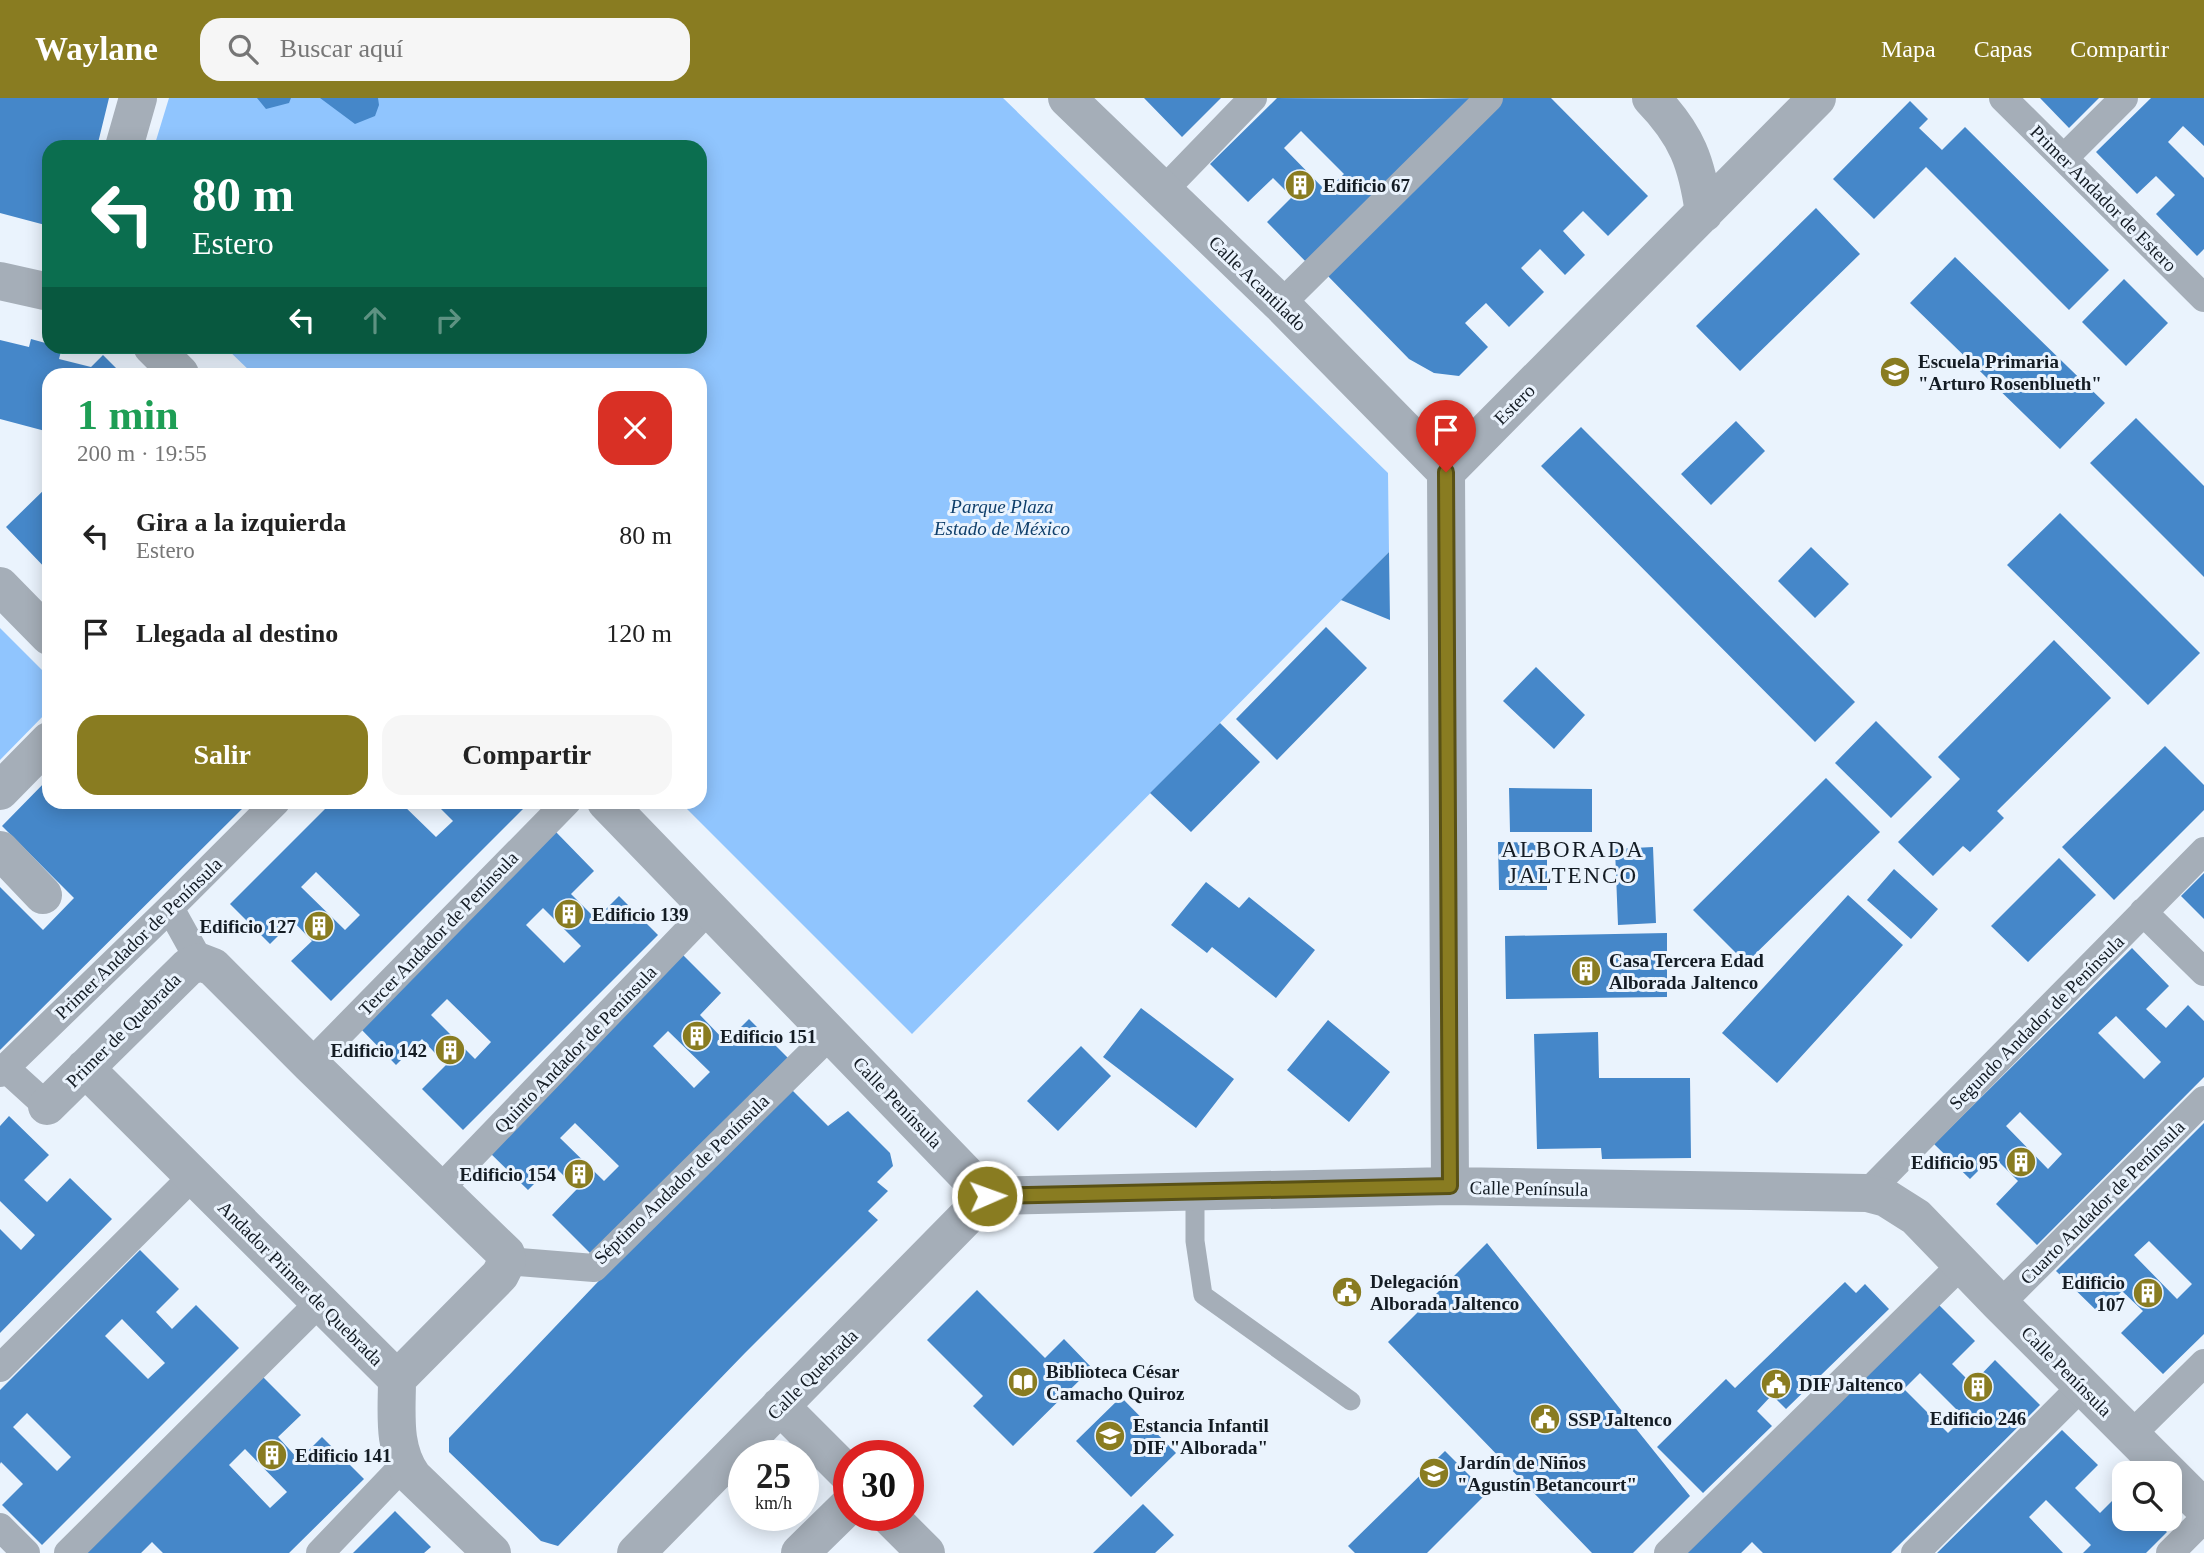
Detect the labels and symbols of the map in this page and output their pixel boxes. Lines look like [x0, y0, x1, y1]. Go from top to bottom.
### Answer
street label: Primer Andador de Estero [2026, 121, 2181, 276]
building icon: Edificio 67 [1283, 168, 1317, 202]
place label: Edificio 67 [1323, 175, 1411, 196]
street label: Calle Acantilado [1205, 232, 1311, 335]
place label: Escuela Primaria "Arturo Rosenblueth" [1918, 351, 2102, 394]
school or university icon: Escuela Primaria "Arturo Rosenblueth" [1878, 355, 1912, 389]
street label: Estero [1490, 380, 1539, 429]
pin [1416, 400, 1476, 472]
park label: Parque Plaza Estado de México [933, 496, 1070, 539]
district label: ALBORADA JALTENCO [1501, 837, 1645, 888]
street label: Tercer Andador de Península [354, 847, 523, 1020]
street label: Primer Andador de Península [51, 853, 226, 1023]
building icon: Edificio 139 [552, 897, 586, 931]
place label: Edificio 139 [592, 904, 689, 925]
building icon: Edificio 127 [302, 909, 336, 943]
place label: Edificio 127 [199, 916, 296, 937]
street label: Segundo Andador de Península [1945, 930, 2128, 1114]
place label: Casa Tercera Edad Alborada Jaltenco [1609, 950, 1764, 993]
building icon: Casa Tercera Edad Alborada Jaltenco [1569, 954, 1603, 988]
street label: Quinto Andador de Península [490, 961, 661, 1137]
street label: Primer de Quebrada [62, 968, 185, 1092]
building icon: Edificio 151 [680, 1019, 714, 1053]
place label: Edificio 151 [720, 1026, 817, 1047]
building icon: Edificio 142 [433, 1033, 467, 1067]
place label: Edificio 142 [330, 1040, 427, 1061]
street label: Calle Península [849, 1052, 947, 1153]
street label: Séptimo Andador de Península [590, 1090, 774, 1268]
street label: Cuarto Andador de Península [2016, 1116, 2189, 1289]
building icon: Edificio 95 [2004, 1145, 2038, 1179]
place label: Edificio 95 [1911, 1152, 1998, 1173]
building icon: Edificio 154 [562, 1157, 596, 1191]
position arrow [950, 1159, 1024, 1233]
place label: Edificio 154 [459, 1164, 556, 1185]
street label: Calle Península [1469, 1177, 1589, 1200]
street label: Andador Primer de Quebrada [214, 1197, 388, 1370]
place label: Delegación Alborada Jaltenco [1370, 1271, 1519, 1314]
place label: Edificio 107 [2062, 1272, 2126, 1315]
public building icon: Delegación Alborada Jaltenco [1330, 1275, 1364, 1309]
building icon: Edificio 107 [2131, 1276, 2165, 1310]
street label: Calle Península [2017, 1322, 2116, 1421]
street label: Calle Quebrada [763, 1325, 862, 1424]
place label: Biblioteca César Camacho Quiroz [1046, 1361, 1185, 1404]
library icon: Biblioteca César Camacho Quiroz [1006, 1365, 1040, 1399]
public building icon: DIF Jaltenco [1759, 1367, 1793, 1401]
building icon: Edificio 246 [1961, 1370, 1995, 1404]
place label: DIF Jaltenco [1799, 1374, 1903, 1395]
public building icon: SSP Jaltenco [1528, 1402, 1562, 1436]
place label: Edificio 246 [1930, 1408, 2026, 1429]
place label: SSP Jaltenco [1568, 1409, 1672, 1430]
place label: Estancia Infantil DIF "Alborada" [1133, 1415, 1269, 1458]
school or university icon: Estancia Infantil DIF "Alborada" [1093, 1419, 1127, 1453]
building icon: Edificio 141 [255, 1438, 289, 1472]
speed limit sign: 30 [833, 1440, 924, 1531]
place label: Edificio 141 [295, 1445, 392, 1466]
place label: Jardín de Niños "Agustín Betancourt" [1457, 1452, 1637, 1495]
school or university icon: Jardín de Niños "Agustín Betancourt" [1417, 1456, 1451, 1490]

